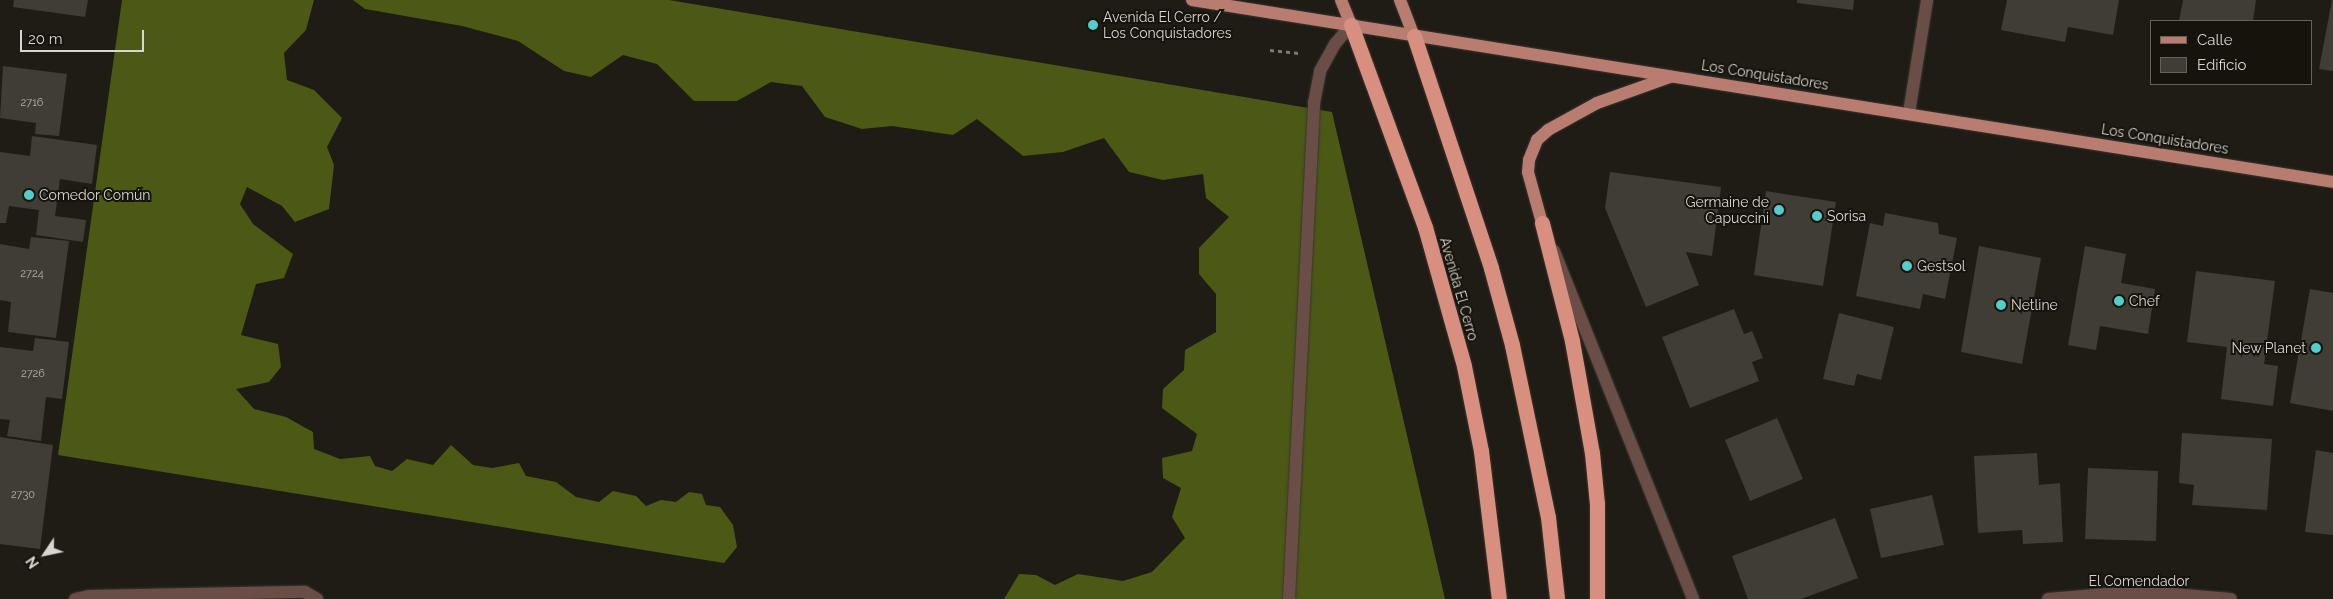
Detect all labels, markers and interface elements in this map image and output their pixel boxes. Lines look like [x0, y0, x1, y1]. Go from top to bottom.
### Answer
place label: Avenida El Cerro / Los Conquistadores [1103, 9, 1232, 41]
marker: Avenida El Cerro / Los Conquistadores [1087, 19, 1099, 31]
scale bar [22, 20, 146, 52]
legend [2150, 20, 2313, 85]
text: 20 m [28, 30, 63, 48]
text: Calle [2197, 31, 2232, 49]
text: Edificio [2197, 56, 2247, 74]
street label: Los Conquistadores [1700, 57, 1830, 93]
house number: 2716 [21, 96, 43, 110]
street label: Los Conquistadores [2100, 121, 2230, 157]
place label: Comedor Común [39, 187, 151, 203]
marker: Comedor Común [23, 189, 35, 201]
place label: Germaine de Capuccini [1685, 194, 1769, 226]
marker: Germaine de Capuccini [1773, 204, 1785, 216]
place label: Sorisa [1827, 208, 1866, 224]
marker: Sorisa [1811, 210, 1823, 222]
street label: Avenida El Cerro [1436, 235, 1482, 343]
place label: Gestsol [1917, 258, 1966, 274]
marker: Gestsol [1901, 260, 1913, 272]
house number: 2724 [20, 267, 44, 281]
place label: Chef [2129, 293, 2160, 309]
marker: Chef [2113, 295, 2125, 307]
place label: Netline [2011, 297, 2058, 313]
marker: Netline [1995, 299, 2007, 311]
place label: New Planet [2231, 340, 2306, 356]
marker: New Planet [2310, 342, 2322, 354]
house number: 2726 [21, 367, 45, 381]
house number: 2730 [11, 488, 35, 502]
north arrow [20, 529, 70, 579]
text: N [23, 553, 42, 571]
street label: El Comendador [2088, 573, 2190, 589]

